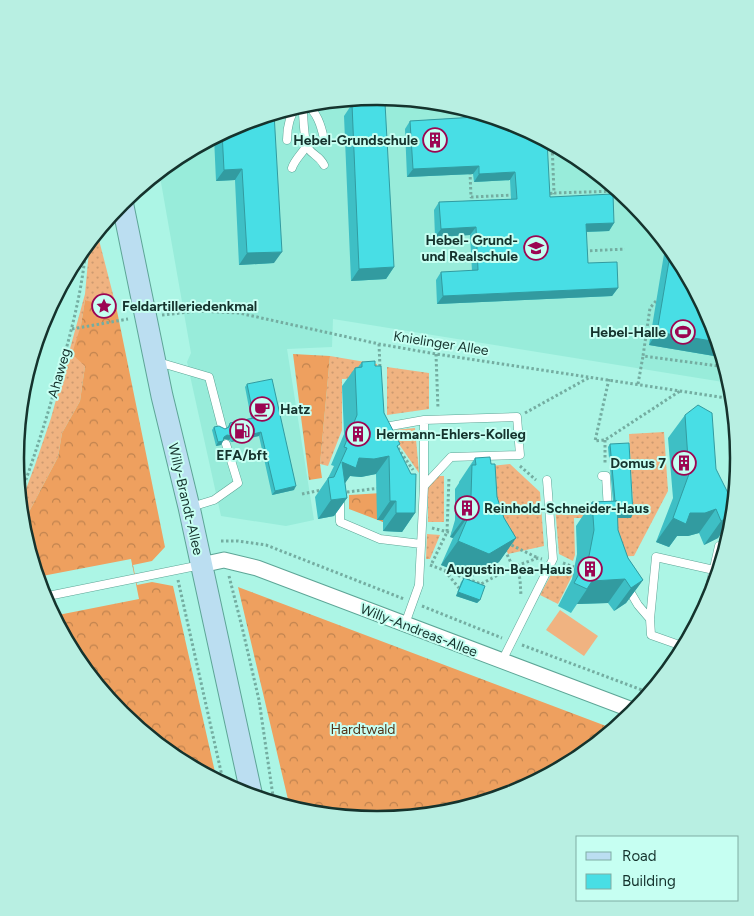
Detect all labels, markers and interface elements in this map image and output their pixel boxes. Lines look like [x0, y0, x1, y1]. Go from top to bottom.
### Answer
building icon: Hebel-Grundschule [422, 127, 448, 153]
place label: Hebel-Grundschule [293, 132, 418, 149]
place label: Hebel- Grund- und Realschule [421, 232, 518, 265]
school or university icon: Hebel- Grund- und Realschule [523, 235, 549, 261]
place icon: Feldartilleriedenkmal [91, 293, 117, 319]
place label: Feldartilleriedenkmal [122, 298, 257, 315]
sports icon: Hebel-Halle [670, 319, 696, 345]
place label: Hebel-Halle [590, 324, 666, 341]
street label: Knielinger Allee [392, 328, 490, 359]
street label: Ahaweg [44, 346, 75, 400]
cafe icon: Hatz [249, 396, 275, 422]
place label: Hatz [280, 401, 311, 418]
fuel station icon: EFA/bft [229, 418, 255, 444]
building icon: Hermann-Ehlers-Kolleg [345, 421, 371, 447]
place label: Hermann-Ehlers-Kolleg [376, 426, 526, 443]
street label: Willy-Brandt-Allee [164, 441, 207, 557]
place label: EFA/bft [216, 447, 268, 464]
building icon: Domus 7 [671, 450, 697, 476]
place label: Domus 7 [610, 455, 666, 472]
building icon: Reinhold-Schneider-Haus [454, 495, 480, 521]
place label: Reinhold-Schneider-Haus [484, 500, 650, 517]
building icon: Augustin-Bea-Haus [577, 556, 603, 582]
place label: Augustin-Bea-Haus [446, 561, 572, 578]
street label: Willy-Andreas-Allee [358, 600, 480, 661]
park label: Hardtwald [330, 721, 396, 738]
legend [576, 836, 739, 901]
text: Road [622, 847, 657, 865]
text: Building [622, 872, 676, 890]

